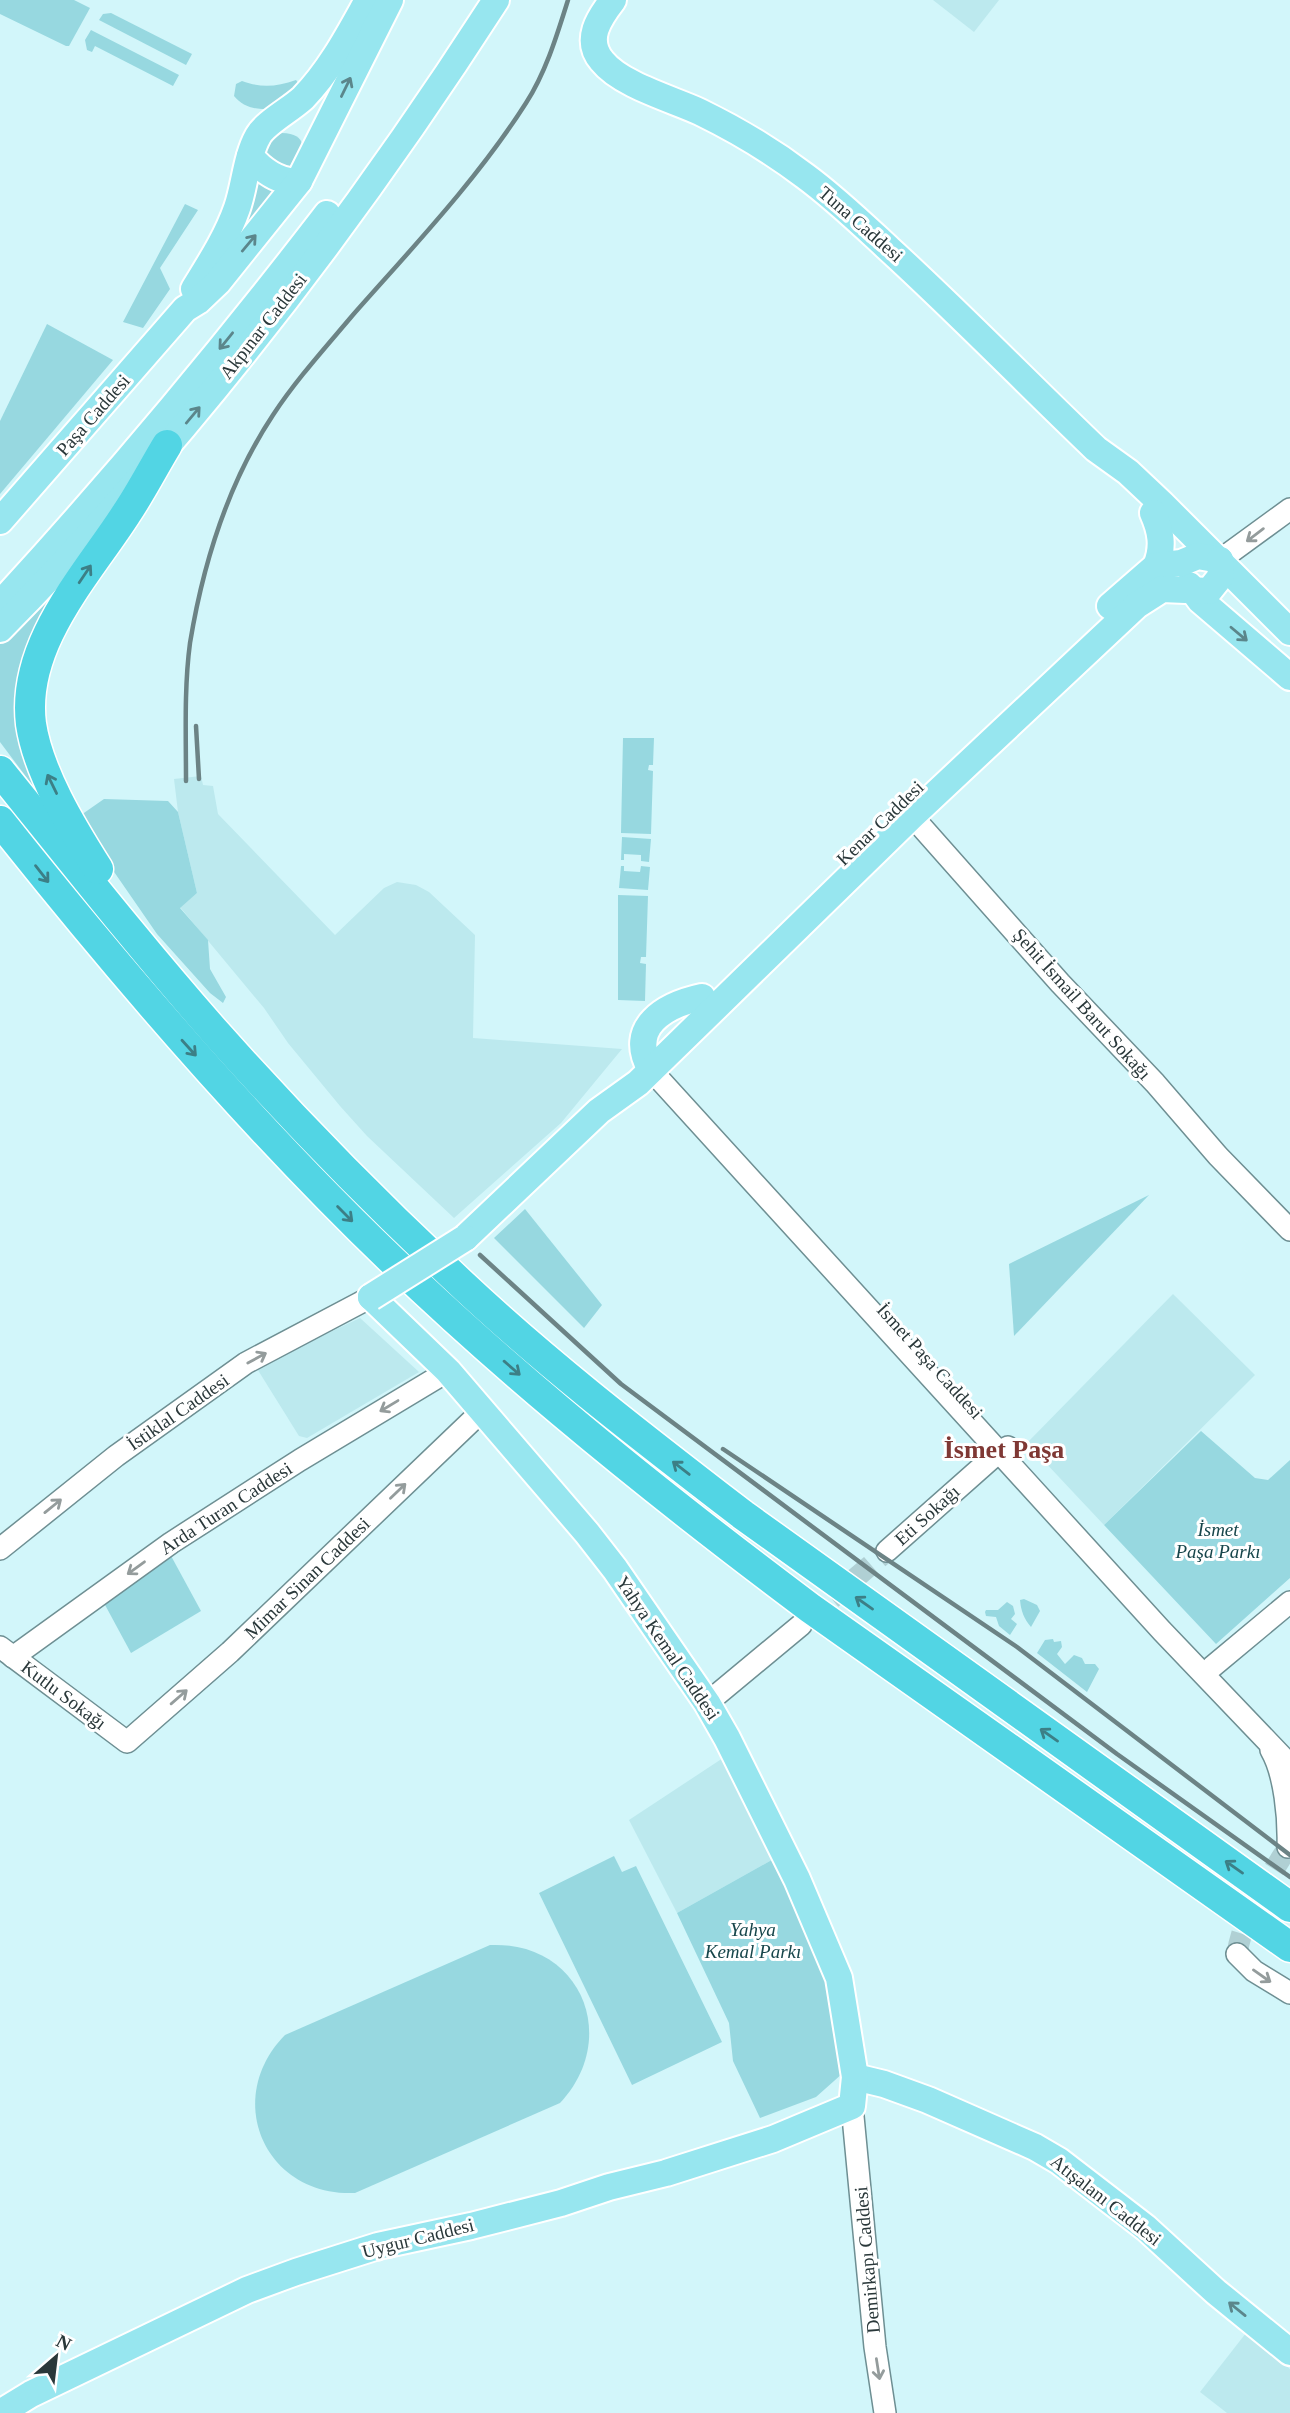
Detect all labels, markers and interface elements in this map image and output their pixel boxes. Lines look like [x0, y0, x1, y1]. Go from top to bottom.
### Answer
one-way arrow [339, 77, 353, 98]
street label: Tuna Caddesi [815, 182, 907, 266]
one-way arrow [241, 235, 257, 253]
street label: Akpınar Caddesi [215, 269, 311, 383]
one-way arrow [219, 332, 234, 350]
street label: Paşa Caddesi [52, 370, 134, 460]
one-way arrow [185, 406, 201, 424]
one-way arrow [1246, 527, 1265, 542]
one-way arrow [78, 565, 92, 584]
one-way arrow [1230, 626, 1248, 642]
one-way arrow [44, 774, 58, 795]
street label: Kenar Caddesi [832, 776, 928, 870]
one-way arrow [35, 865, 50, 883]
street label: Şehit İsmail Barut Sokağı [1009, 924, 1155, 1084]
one-way arrow [181, 1039, 197, 1057]
one-way arrow [336, 1205, 353, 1222]
street label: İsmet Paşa Caddesi [873, 1299, 987, 1423]
one-way arrow [246, 1351, 266, 1365]
one-way arrow [502, 1360, 520, 1376]
street label: İstiklal Caddesi [123, 1369, 233, 1455]
one-way arrow [380, 1400, 400, 1414]
district label: İsmet Paşa [944, 1435, 1064, 1464]
street label: Arda Turan Caddesi [156, 1458, 296, 1558]
one-way arrow [673, 1460, 691, 1475]
street label: Eti Sokağı [890, 1481, 964, 1549]
one-way arrow [389, 1482, 406, 1499]
one-way arrow [44, 1499, 62, 1514]
street label: Mimar Sinan Caddesi [240, 1513, 374, 1643]
park label: İsmet Paşa Parkı [1175, 1519, 1260, 1562]
one-way arrow [127, 1561, 146, 1576]
street label: Yahya Kemal Caddesi [612, 1572, 724, 1724]
one-way arrow [855, 1596, 874, 1611]
street label: Kutlu Sokağı [17, 1656, 111, 1734]
one-way arrow [169, 1689, 187, 1705]
one-way arrow [1040, 1728, 1059, 1742]
one-way arrow [1225, 1860, 1244, 1874]
park label: Yahya Kemal Parkı [704, 1919, 801, 1962]
one-way arrow [1252, 1969, 1271, 1983]
street label: Atışalanı Caddesi [1047, 2150, 1165, 2250]
street label: Demirkapı Caddesi [850, 2186, 884, 2334]
street label: Uygur Caddesi [360, 2214, 476, 2262]
one-way arrow [1229, 2301, 1247, 2317]
north arrow [21, 2322, 91, 2392]
text: N [53, 2330, 75, 2355]
one-way arrow [872, 2357, 885, 2379]

